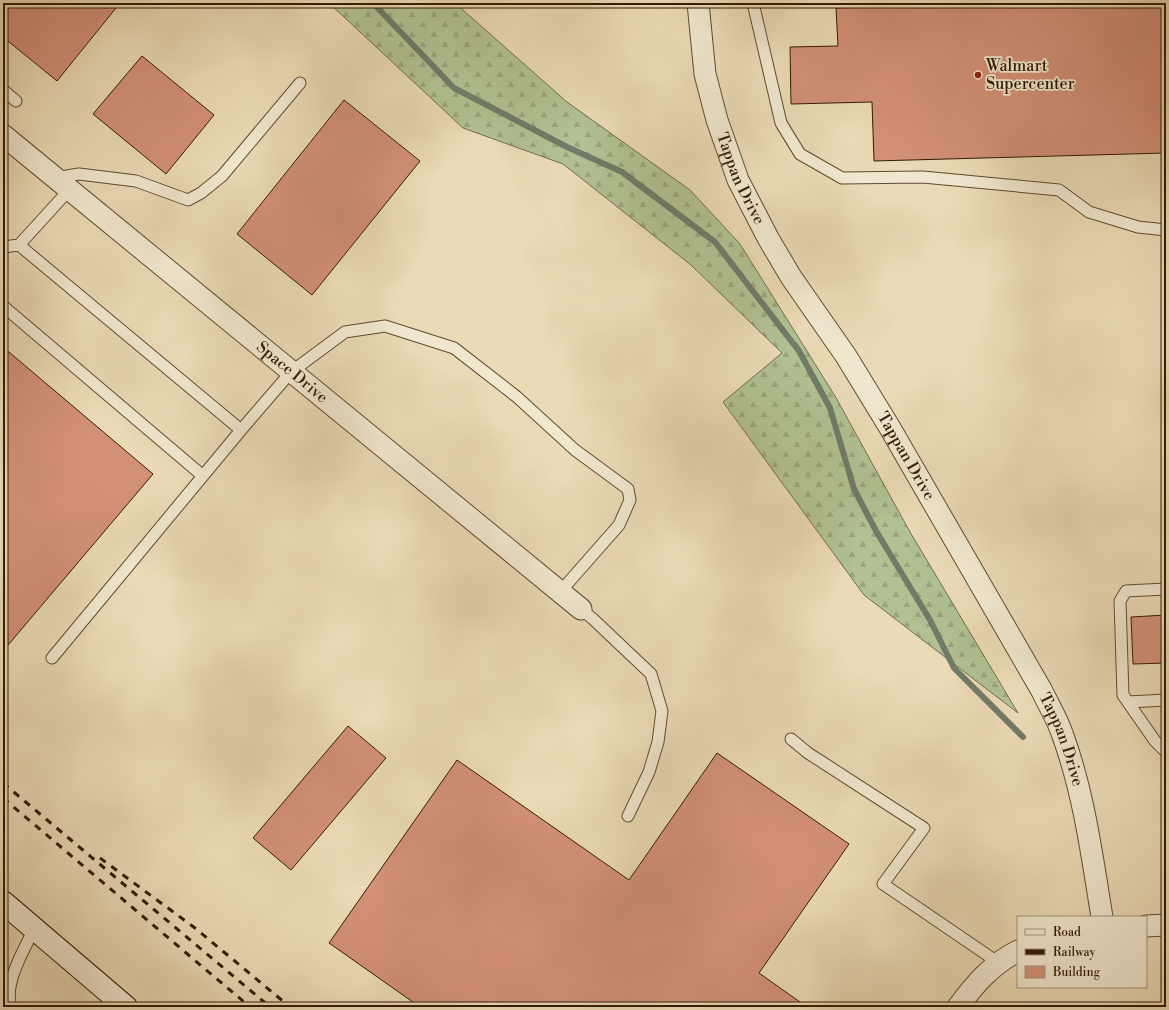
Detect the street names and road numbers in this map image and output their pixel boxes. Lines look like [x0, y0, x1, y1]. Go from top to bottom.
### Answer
street label: Tappan Drive [712, 130, 769, 228]
street label: Space Drive [252, 337, 332, 407]
street label: Tappan Drive [873, 408, 940, 504]
street label: Tappan Drive [1034, 689, 1088, 788]

